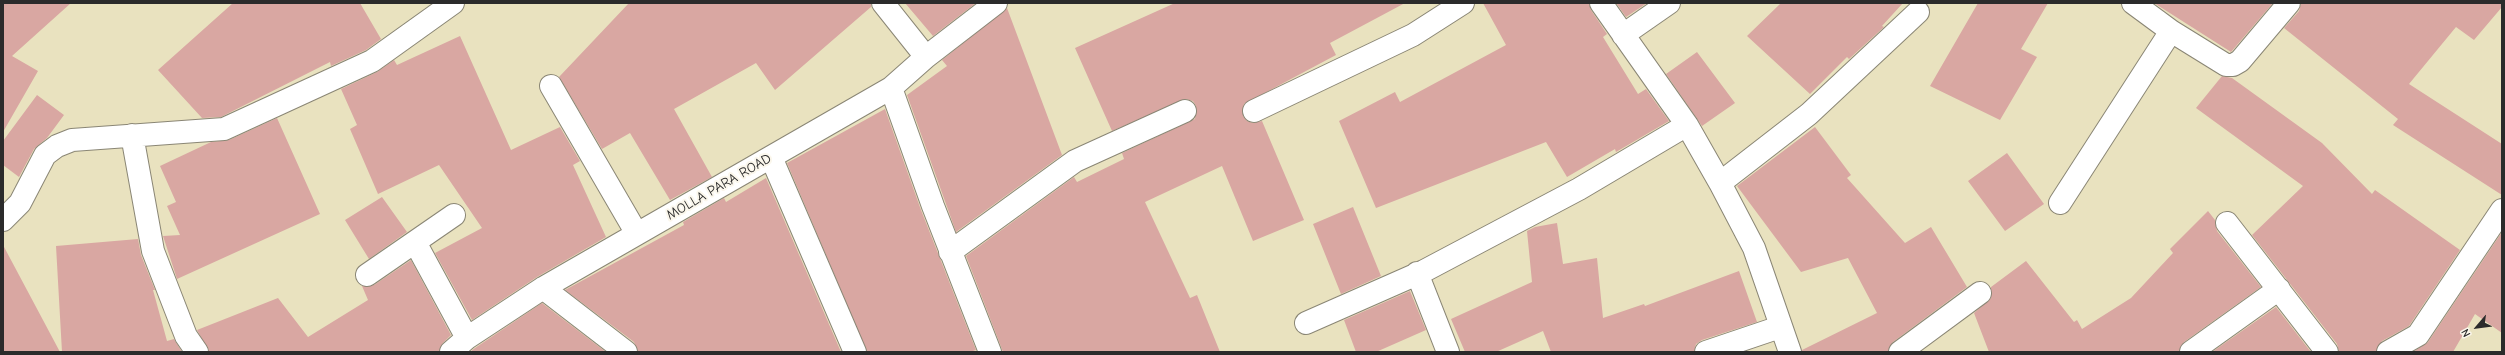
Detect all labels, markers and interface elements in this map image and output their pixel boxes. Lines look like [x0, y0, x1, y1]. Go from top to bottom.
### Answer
street label: MOLLA PARA ROAD [664, 150, 774, 224]
north arrow [2457, 307, 2497, 347]
text: N [2459, 327, 2473, 339]

